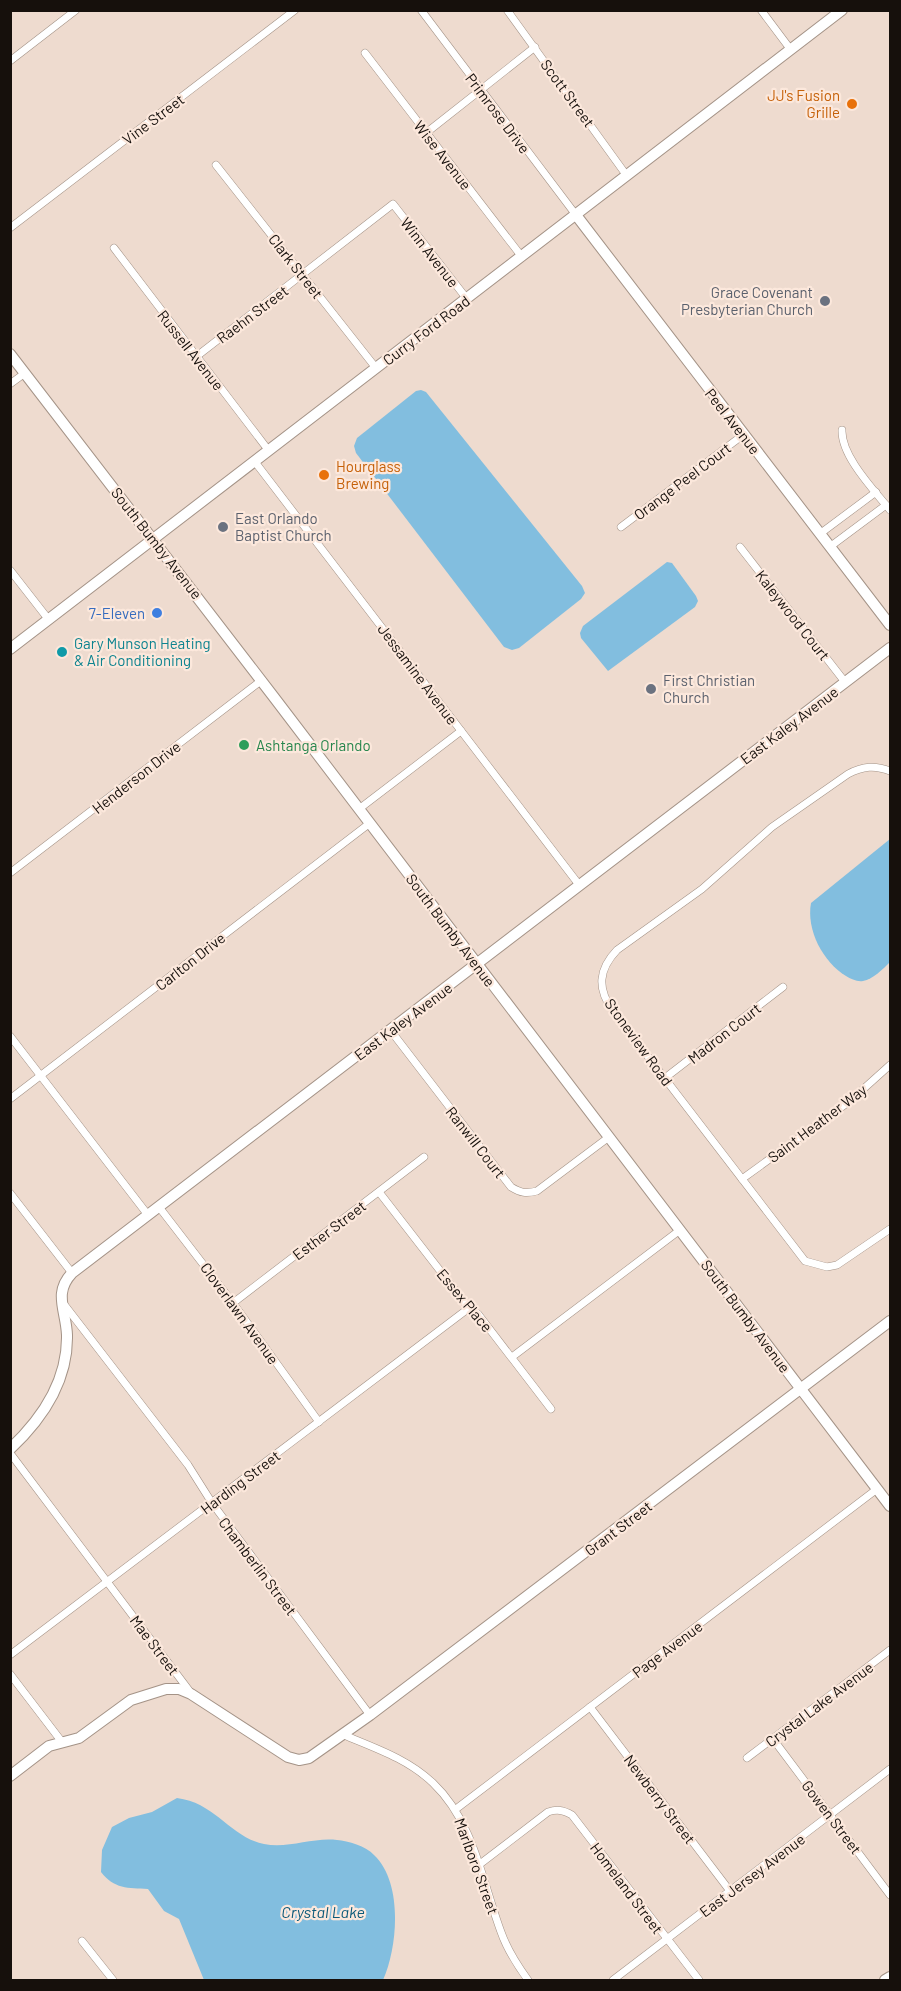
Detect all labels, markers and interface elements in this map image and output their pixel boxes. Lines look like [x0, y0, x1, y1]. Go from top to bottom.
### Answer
street label: Scott Street [537, 56, 599, 130]
street label: Primrose Drive [462, 69, 534, 157]
place label: JJ's Fusion Grille [767, 86, 840, 121]
street label: Vine Street [119, 90, 187, 148]
marker: JJ's Fusion Grille [845, 97, 859, 111]
street label: Wise Avenue [410, 117, 476, 193]
street label: Winn Avenue [397, 213, 463, 291]
street label: Clark Street [265, 230, 327, 302]
street label: Raehn Street [213, 281, 291, 347]
place label: Grace Covenant Presbyterian Church [681, 283, 813, 318]
street label: Curry Ford Road [379, 291, 473, 369]
marker: Grace Covenant Presbyterian Church [818, 294, 832, 308]
street label: Russell Avenue [154, 306, 228, 394]
street label: Peel Avenue [702, 384, 764, 458]
street label: Orange Peel Court [630, 439, 734, 523]
place label: Hourglass Brewing [336, 457, 401, 492]
marker: Hourglass Brewing [317, 468, 331, 482]
street label: South Bumby Avenue [108, 484, 206, 602]
place label: East Orlando Baptist Church [235, 509, 332, 544]
marker: East Orlando Baptist Church [216, 520, 230, 534]
street label: Kaleywood Court [752, 566, 834, 664]
place label: 7-Eleven [89, 604, 145, 622]
marker: 7-Eleven [150, 606, 164, 620]
street label: Jessamine Avenue [374, 620, 462, 728]
place label: Gary Munson Heating & Air Conditioning [74, 634, 211, 669]
marker: Gary Munson Heating & Air Conditioning [55, 645, 69, 659]
place label: First Christian Church [663, 671, 755, 706]
marker: First Christian Church [644, 682, 658, 696]
street label: East Kaley Avenue [736, 682, 842, 768]
place label: Ashtanga Orlando [256, 736, 371, 754]
street label: Henderson Drive [88, 737, 184, 817]
marker: Ashtanga Orlando [237, 738, 251, 752]
street label: South Bumby Avenue [403, 870, 499, 990]
street label: Carlton Drive [152, 928, 228, 994]
street label: East Kaley Avenue [350, 978, 456, 1064]
street label: Stoneview Road [601, 995, 677, 1089]
street label: Madron Court [684, 999, 764, 1067]
street label: Saint Heather Way [764, 1080, 870, 1166]
street label: Ranwill Court [443, 1103, 509, 1181]
street label: Esther Street [289, 1197, 369, 1263]
street label: South Bumby Avenue [698, 1256, 794, 1376]
street label: Cloverlawn Avenue [197, 1259, 283, 1367]
street label: Essex Place [433, 1265, 497, 1335]
street label: Harding Street [197, 1446, 283, 1518]
street label: Grant Street [581, 1497, 655, 1559]
street label: Chamberlin Street [215, 1513, 301, 1619]
street label: Mae Street [127, 1611, 183, 1679]
street label: Page Avenue [628, 1617, 706, 1681]
street label: Crystal Lake Avenue [762, 1658, 876, 1750]
street label: Newberry Street [621, 1751, 699, 1847]
street label: Gowen Street [798, 1777, 866, 1857]
street label: Marlboro Street [451, 1815, 503, 1917]
street label: East Jersey Avenue [696, 1830, 808, 1920]
street label: Homeland Street [587, 1839, 667, 1937]
water label: Crystal Lake [281, 1902, 365, 1921]

